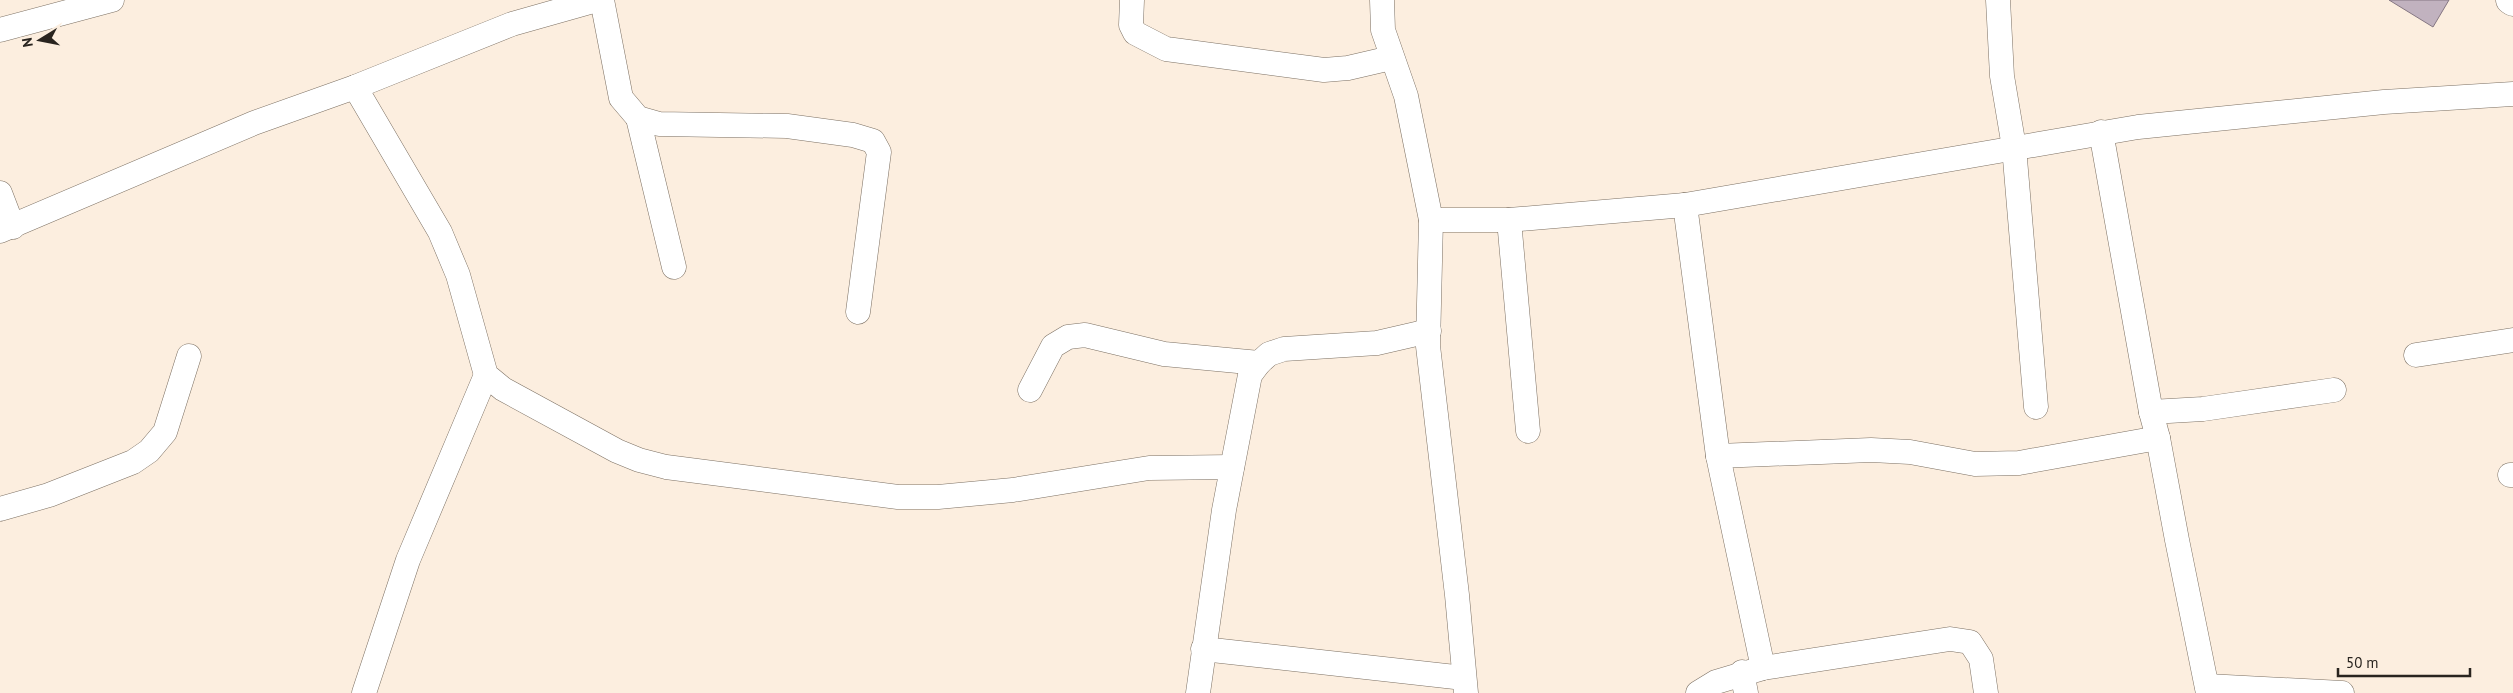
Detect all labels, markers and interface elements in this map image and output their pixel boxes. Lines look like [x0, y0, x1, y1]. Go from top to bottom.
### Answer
north arrow [15, 15, 65, 65]
text: N [18, 36, 37, 48]
scale bar [2338, 646, 2470, 678]
text: 50 m [2346, 653, 2379, 672]

